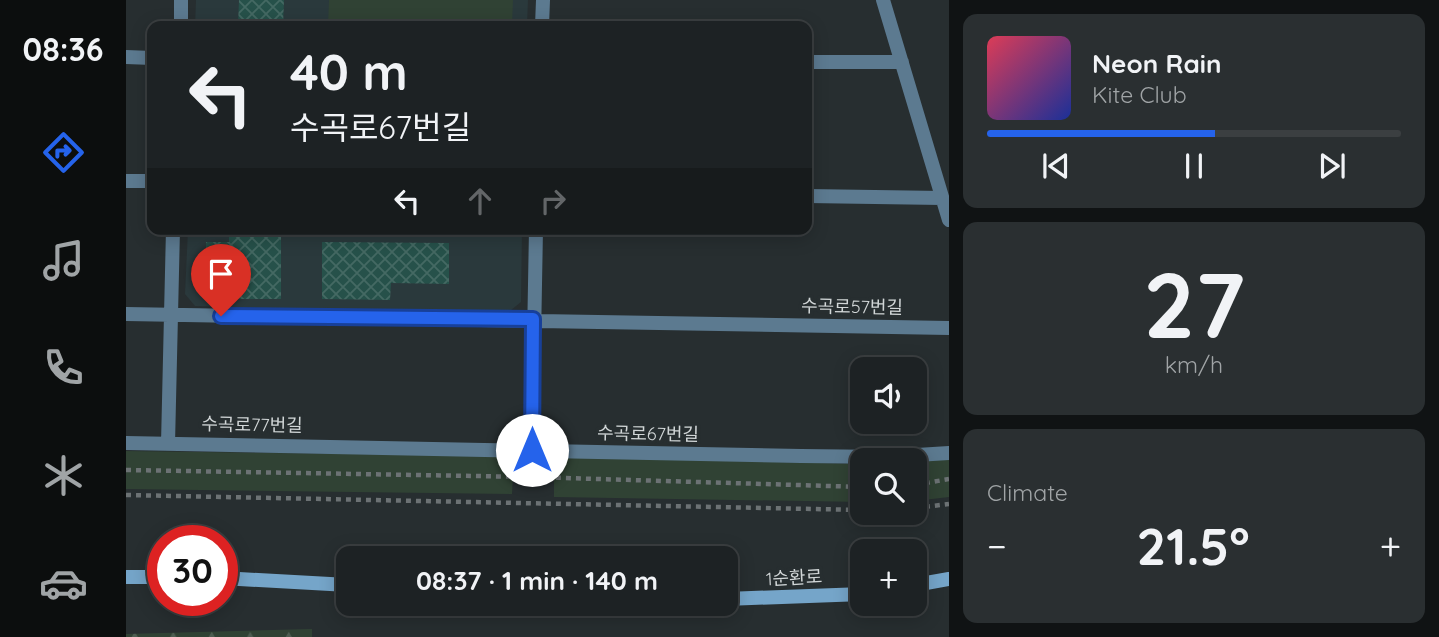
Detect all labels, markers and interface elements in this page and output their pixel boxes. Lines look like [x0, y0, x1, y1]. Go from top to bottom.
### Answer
text: 08:36 [23, 29, 103, 69]
text: 40 m [290, 41, 408, 102]
text: Neon Rain [1092, 47, 1221, 80]
icon: left [175, 49, 266, 140]
text: Kite Club [1092, 80, 1187, 109]
text: 수곡로67번길 [290, 107, 471, 147]
icon: directions [39, 128, 88, 177]
icon: previous [1037, 147, 1075, 185]
icon: pause [1175, 147, 1213, 185]
icon: next [1313, 147, 1351, 185]
icon: left [388, 182, 426, 220]
icon: ahead [461, 182, 499, 220]
icon: right [534, 182, 572, 220]
icon: music [39, 236, 88, 285]
pin [191, 244, 251, 316]
text: 27 [1143, 247, 1245, 361]
icon: arrive [202, 255, 240, 293]
street label: 수곡로57번길 [801, 294, 903, 319]
icon: phone [39, 343, 88, 392]
text: km/h [1165, 350, 1223, 379]
map controls [850, 357, 927, 616]
button: sound [850, 357, 927, 434]
street label: 수곡로77번길 [201, 412, 303, 437]
position arrow [495, 413, 569, 487]
street label: 수곡로67번길 [597, 421, 699, 446]
button: search [850, 448, 927, 525]
icon: climate [39, 451, 88, 500]
text: Climate [987, 478, 1068, 507]
text: 21.5° [1137, 513, 1250, 578]
text: − [987, 522, 1007, 570]
text: + [1380, 522, 1401, 570]
speed limit sign: 30 [147, 525, 238, 616]
button: + [850, 539, 927, 616]
icon: car [39, 559, 88, 608]
text: 08:37 · 1 min · 140 m [416, 564, 658, 597]
street label: 1순환로 [765, 565, 823, 590]

